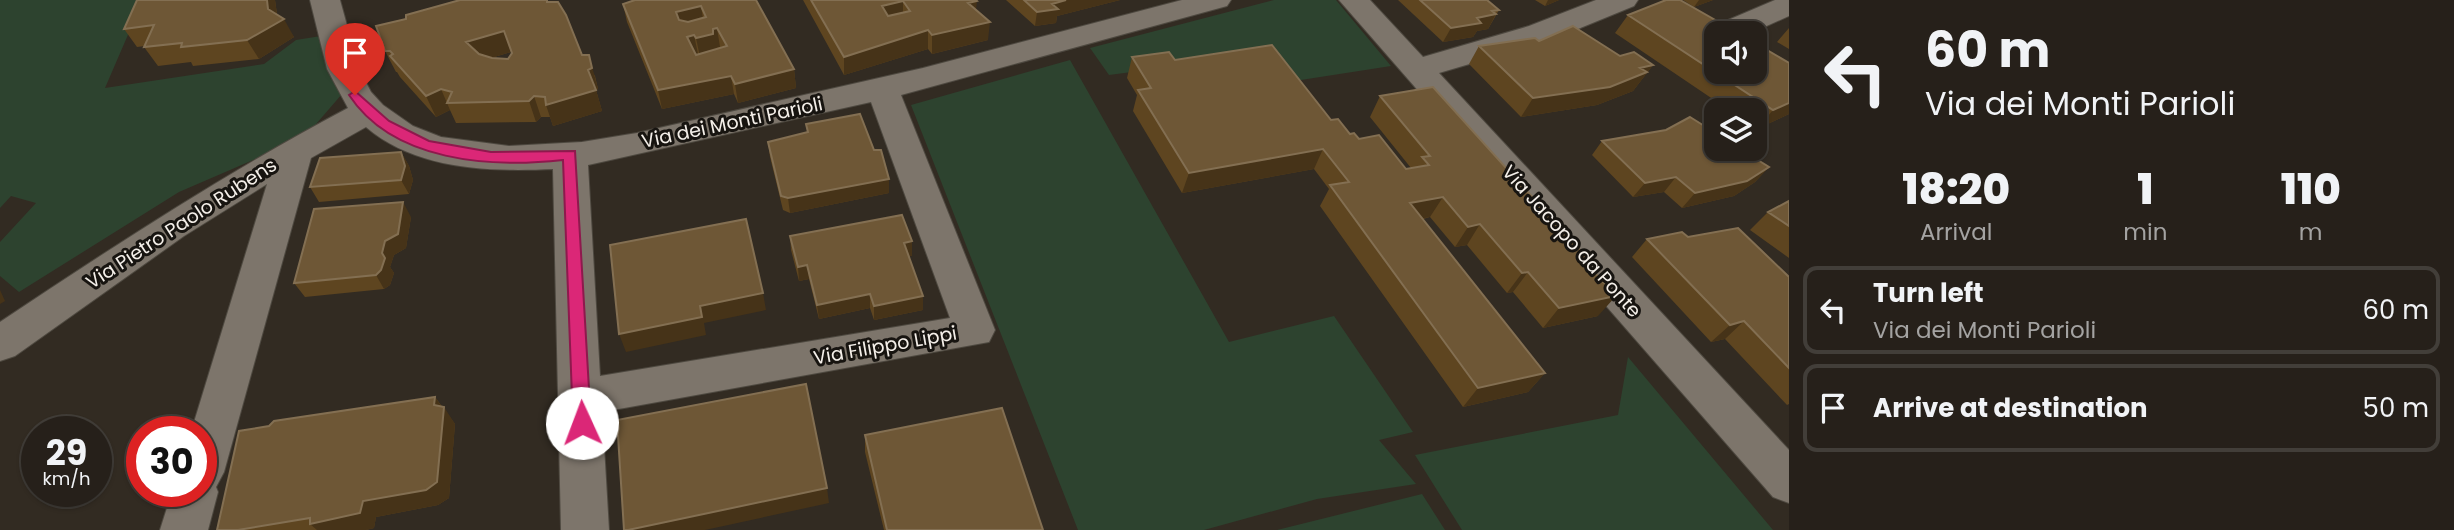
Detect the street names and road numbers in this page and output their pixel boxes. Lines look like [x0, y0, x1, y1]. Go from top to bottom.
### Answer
street label: Via dei Monti Parioli [639, 90, 825, 155]
street label: Via Pietro Paolo Rubens [81, 152, 282, 295]
street label: Via Jacopo da Ponte [1496, 159, 1648, 324]
street label: Via Filippo Lippi [811, 320, 959, 371]

